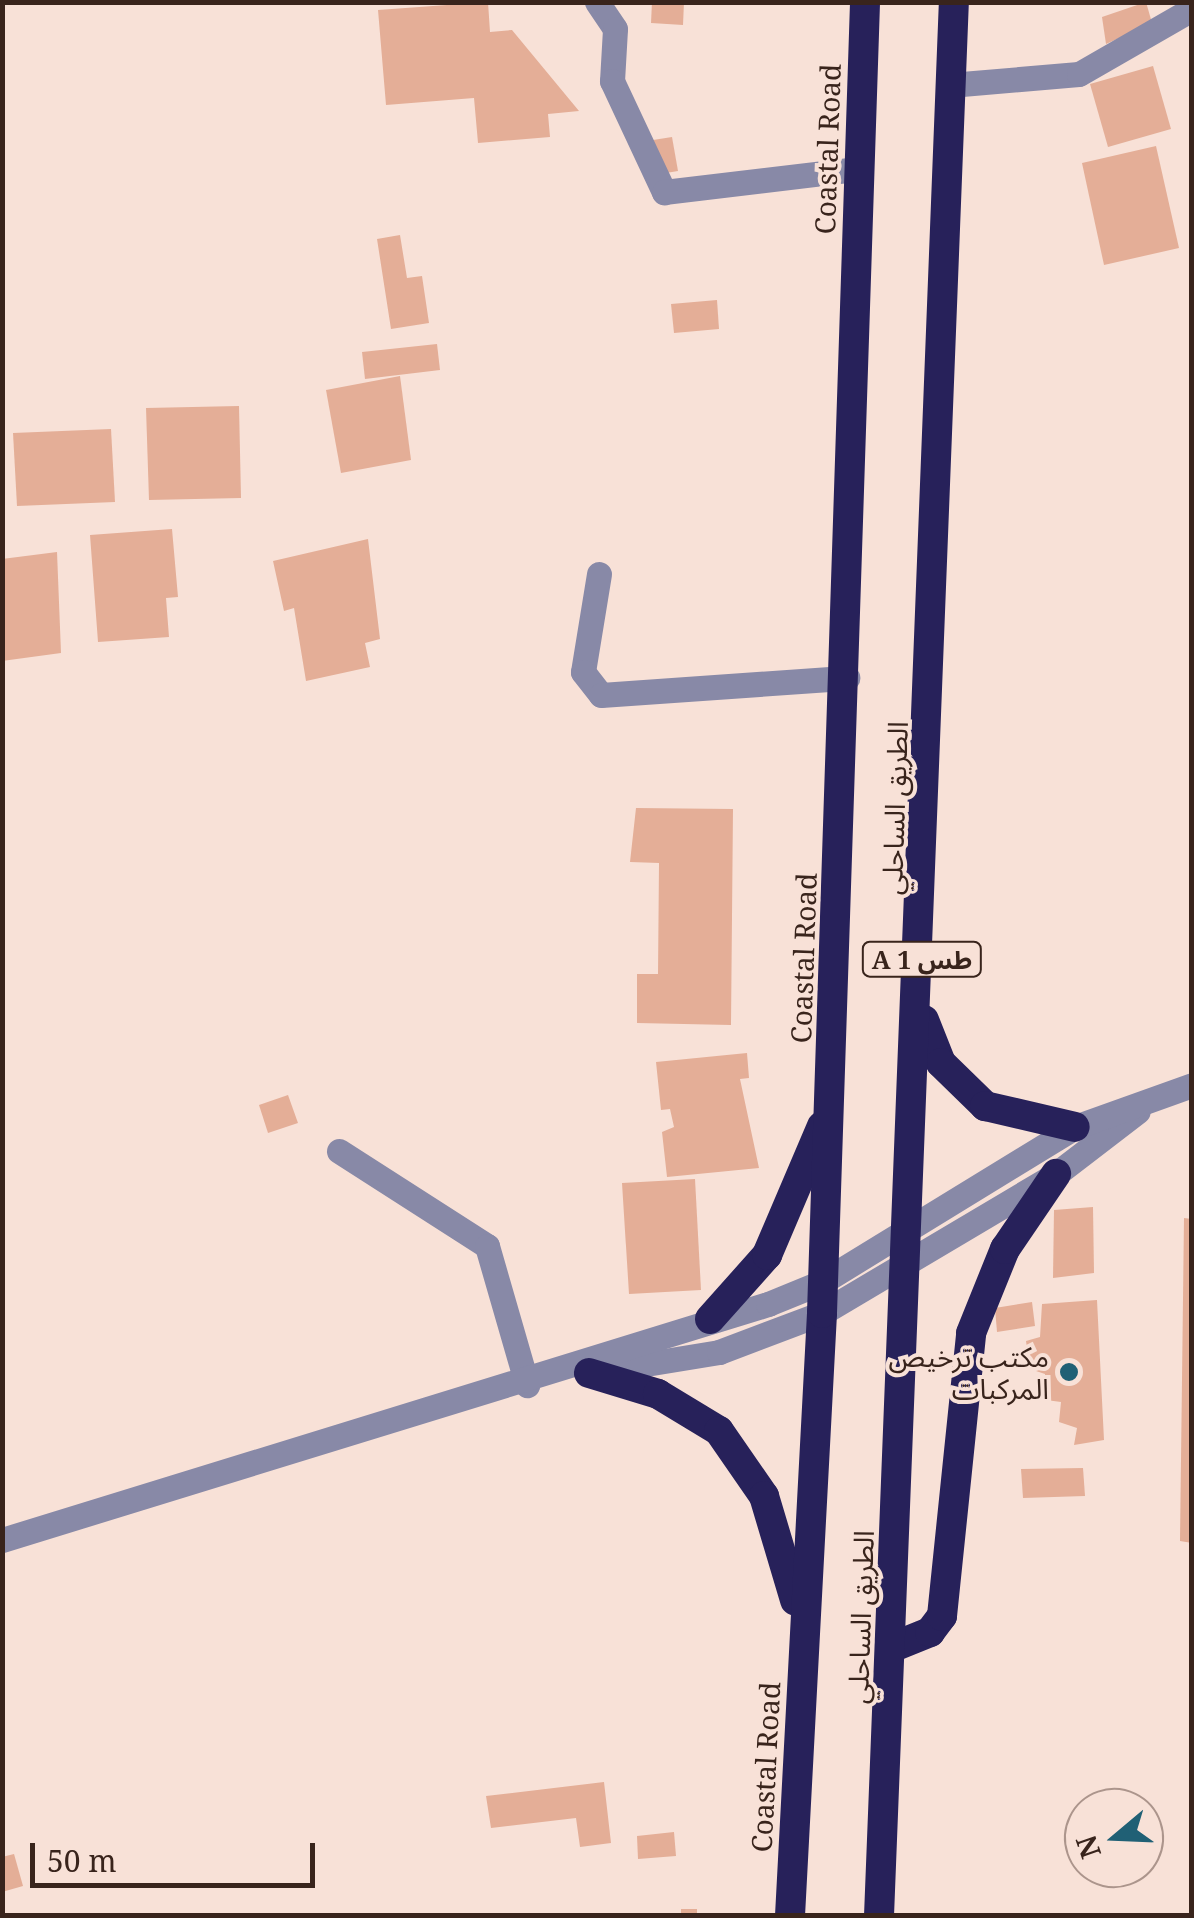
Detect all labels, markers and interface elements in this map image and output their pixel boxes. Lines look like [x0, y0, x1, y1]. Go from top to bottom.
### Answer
street label: Coastal Road [807, 63, 847, 235]
street label: الطريق الساحلي [874, 721, 914, 895]
street label: Coastal Road [783, 872, 823, 1044]
road number: A 1 طس [860, 939, 984, 979]
place label: مكتب ترخيص المركبات [889, 1339, 1049, 1405]
marker: مكتب ترخيص المركبات [1058, 1361, 1080, 1383]
street label: الطريق الساحلي [840, 1530, 880, 1704]
street label: Coastal Road [744, 1681, 786, 1853]
north arrow [1064, 1788, 1164, 1888]
scale bar [35, 1823, 320, 1885]
text: N [1066, 1830, 1109, 1864]
text: 50 m [47, 1840, 117, 1881]

